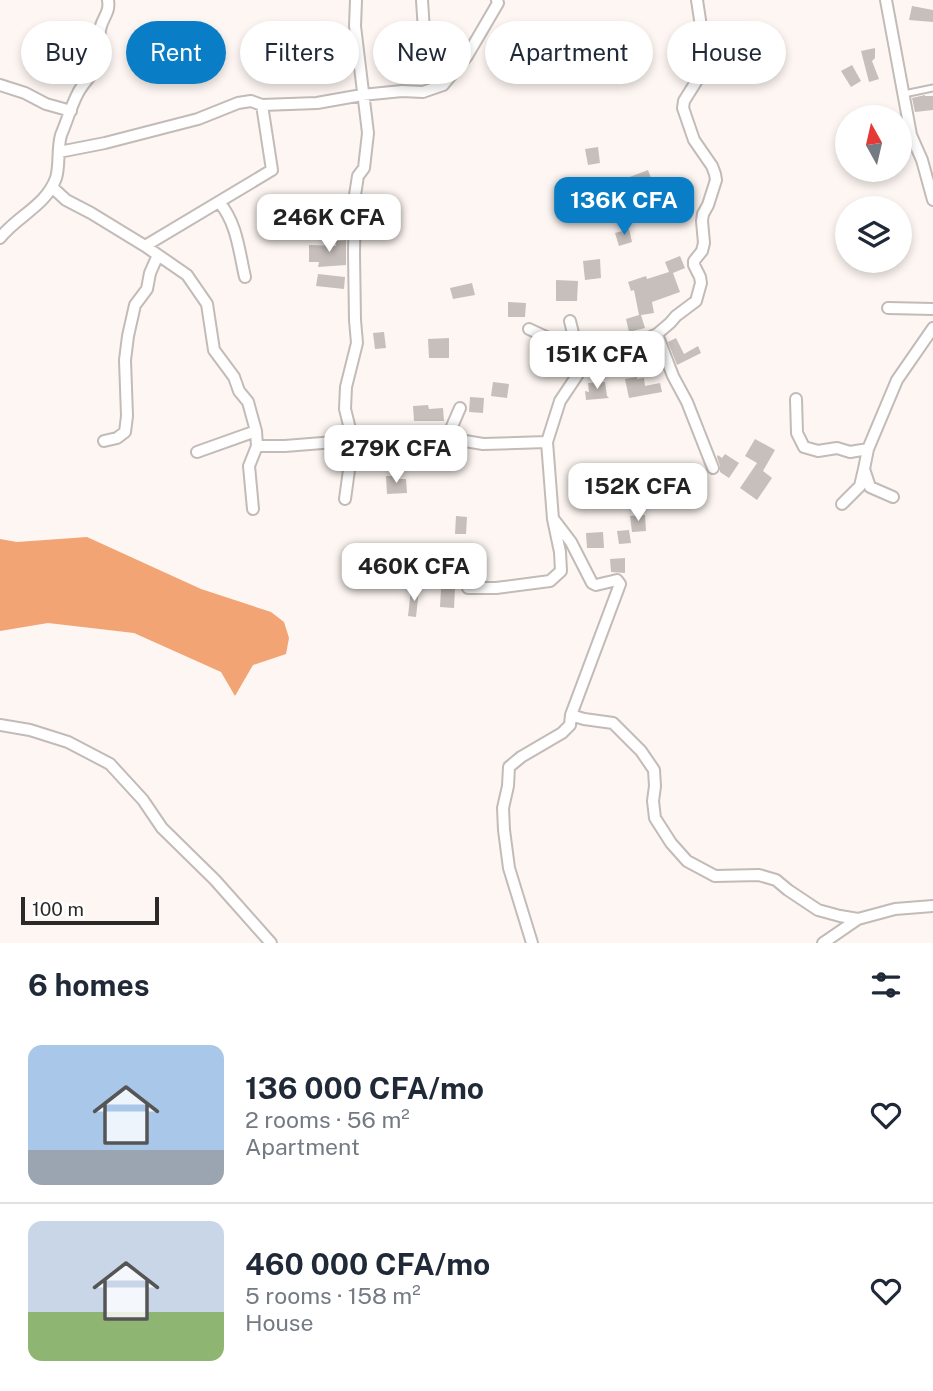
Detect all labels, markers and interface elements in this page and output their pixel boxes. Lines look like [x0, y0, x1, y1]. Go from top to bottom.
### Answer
chip: Buy [21, 21, 112, 84]
chip: Rent [126, 21, 226, 84]
chip: Filters [240, 21, 359, 84]
chip: New [373, 21, 471, 84]
chip: Apartment [485, 21, 653, 84]
chip: House [667, 21, 786, 84]
north arrow [835, 105, 912, 182]
map controls [835, 105, 912, 273]
pin: 136K CFA [552, 177, 696, 237]
text: 136K CFA [570, 186, 678, 213]
pin: 246K CFA [257, 194, 401, 254]
button: layers [835, 196, 912, 273]
text: 246K CFA [273, 203, 385, 230]
pin: 151K CFA [525, 332, 669, 391]
text: 151K CFA [546, 340, 648, 367]
pin: 279K CFA [324, 426, 468, 485]
text: 279K CFA [340, 434, 452, 461]
pin: 152K CFA [566, 463, 710, 523]
text: 152K CFA [584, 472, 692, 499]
pin: 460K CFA [342, 544, 486, 603]
text: 460K CFA [358, 552, 470, 579]
scale bar [21, 894, 159, 926]
text: 100 m [32, 898, 84, 920]
icon: filters [867, 966, 905, 1004]
text: 6 homes [28, 967, 150, 1003]
text: 136 000 CFA/mo [245, 1070, 484, 1106]
icon: home [84, 1073, 168, 1157]
icon: heart [867, 1096, 905, 1134]
text: 2 rooms · 56 m² [245, 1106, 410, 1133]
text: Apartment [245, 1133, 360, 1160]
text: 460 000 CFA/mo [245, 1246, 490, 1282]
icon: home [84, 1249, 168, 1333]
icon: heart [867, 1272, 905, 1310]
text: 5 rooms · 158 m² [245, 1282, 421, 1309]
text: House [245, 1309, 313, 1336]

